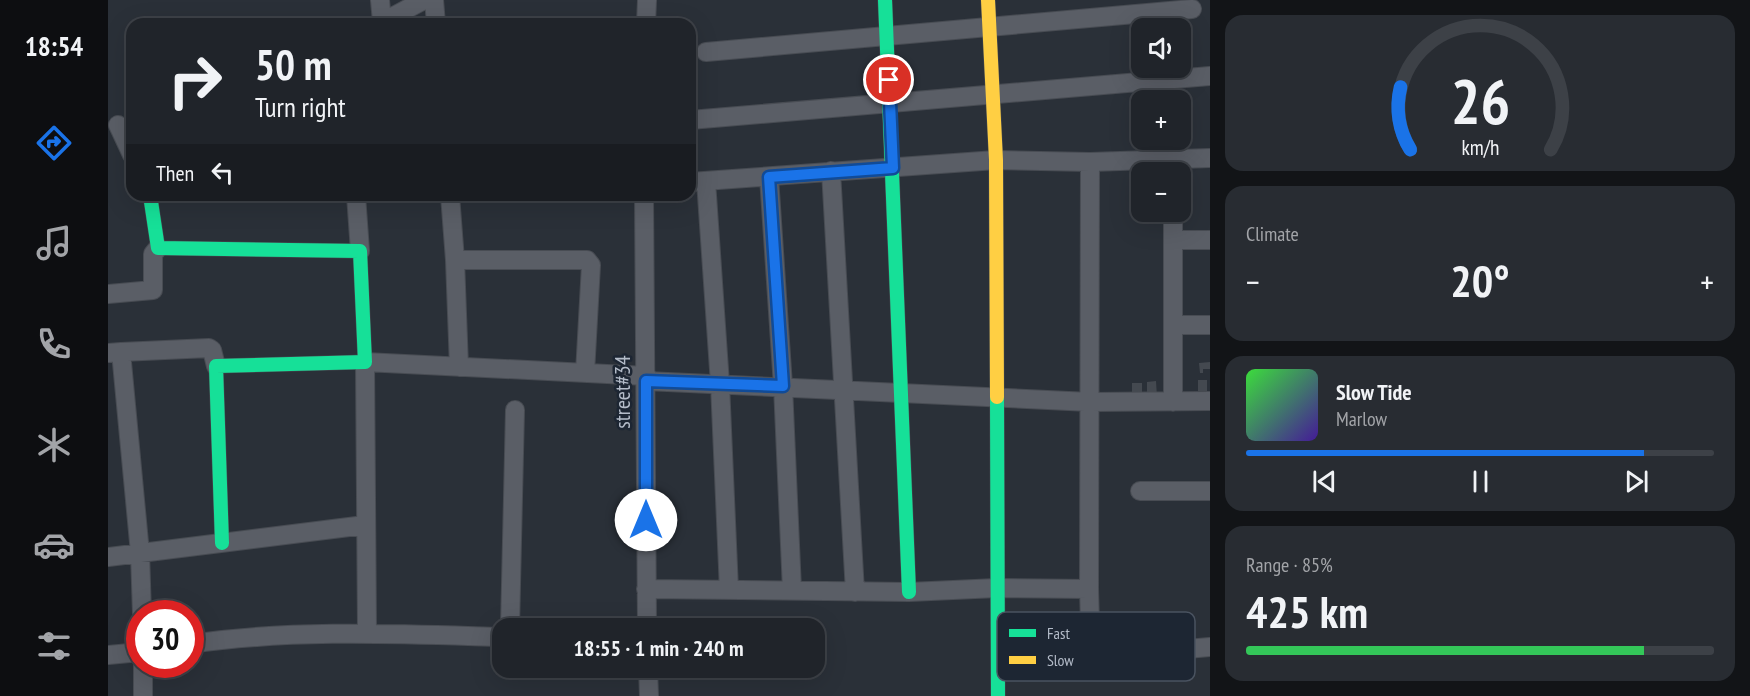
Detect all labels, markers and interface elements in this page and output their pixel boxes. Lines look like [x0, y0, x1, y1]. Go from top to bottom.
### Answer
map controls [1131, 18, 1191, 222]
button: sound [1131, 18, 1191, 78]
text: 18:54 [25, 29, 83, 63]
text: 50 m [255, 37, 332, 92]
icon: right [156, 42, 234, 120]
pin [863, 54, 914, 105]
text: 26 [1450, 60, 1510, 141]
icon: arrive [872, 63, 905, 96]
text: Turn right [255, 90, 346, 124]
button: + [1131, 90, 1191, 150]
icon: directions [33, 122, 75, 164]
text: km/h [1461, 133, 1499, 161]
icon: left [206, 156, 239, 189]
text: Then [156, 159, 194, 187]
button: − [1131, 162, 1191, 222]
text: Climate [1246, 221, 1299, 247]
icon: music [33, 222, 75, 264]
text: 20° [1450, 251, 1510, 309]
text: − [1246, 260, 1260, 303]
text: + [1700, 260, 1714, 303]
icon: phone [33, 323, 75, 365]
street label: street#34 [608, 355, 636, 429]
text: Slow Tide [1336, 378, 1412, 406]
text: Marlow [1336, 406, 1387, 432]
icon: climate [33, 424, 75, 466]
icon: previous [1308, 465, 1341, 498]
icon: pause [1464, 465, 1497, 498]
icon: next [1620, 465, 1653, 498]
position arrow [614, 488, 678, 552]
icon: car [33, 524, 75, 566]
text: Range · 85% [1246, 552, 1333, 578]
text: 425 km [1246, 582, 1368, 640]
speed limit sign: 30 [126, 600, 204, 678]
legend [997, 612, 1195, 681]
text: Fast [1047, 623, 1070, 643]
icon: filters [33, 625, 75, 667]
text: 18:55 · 1 min · 240 m [573, 634, 744, 662]
text: Slow [1047, 650, 1074, 670]

